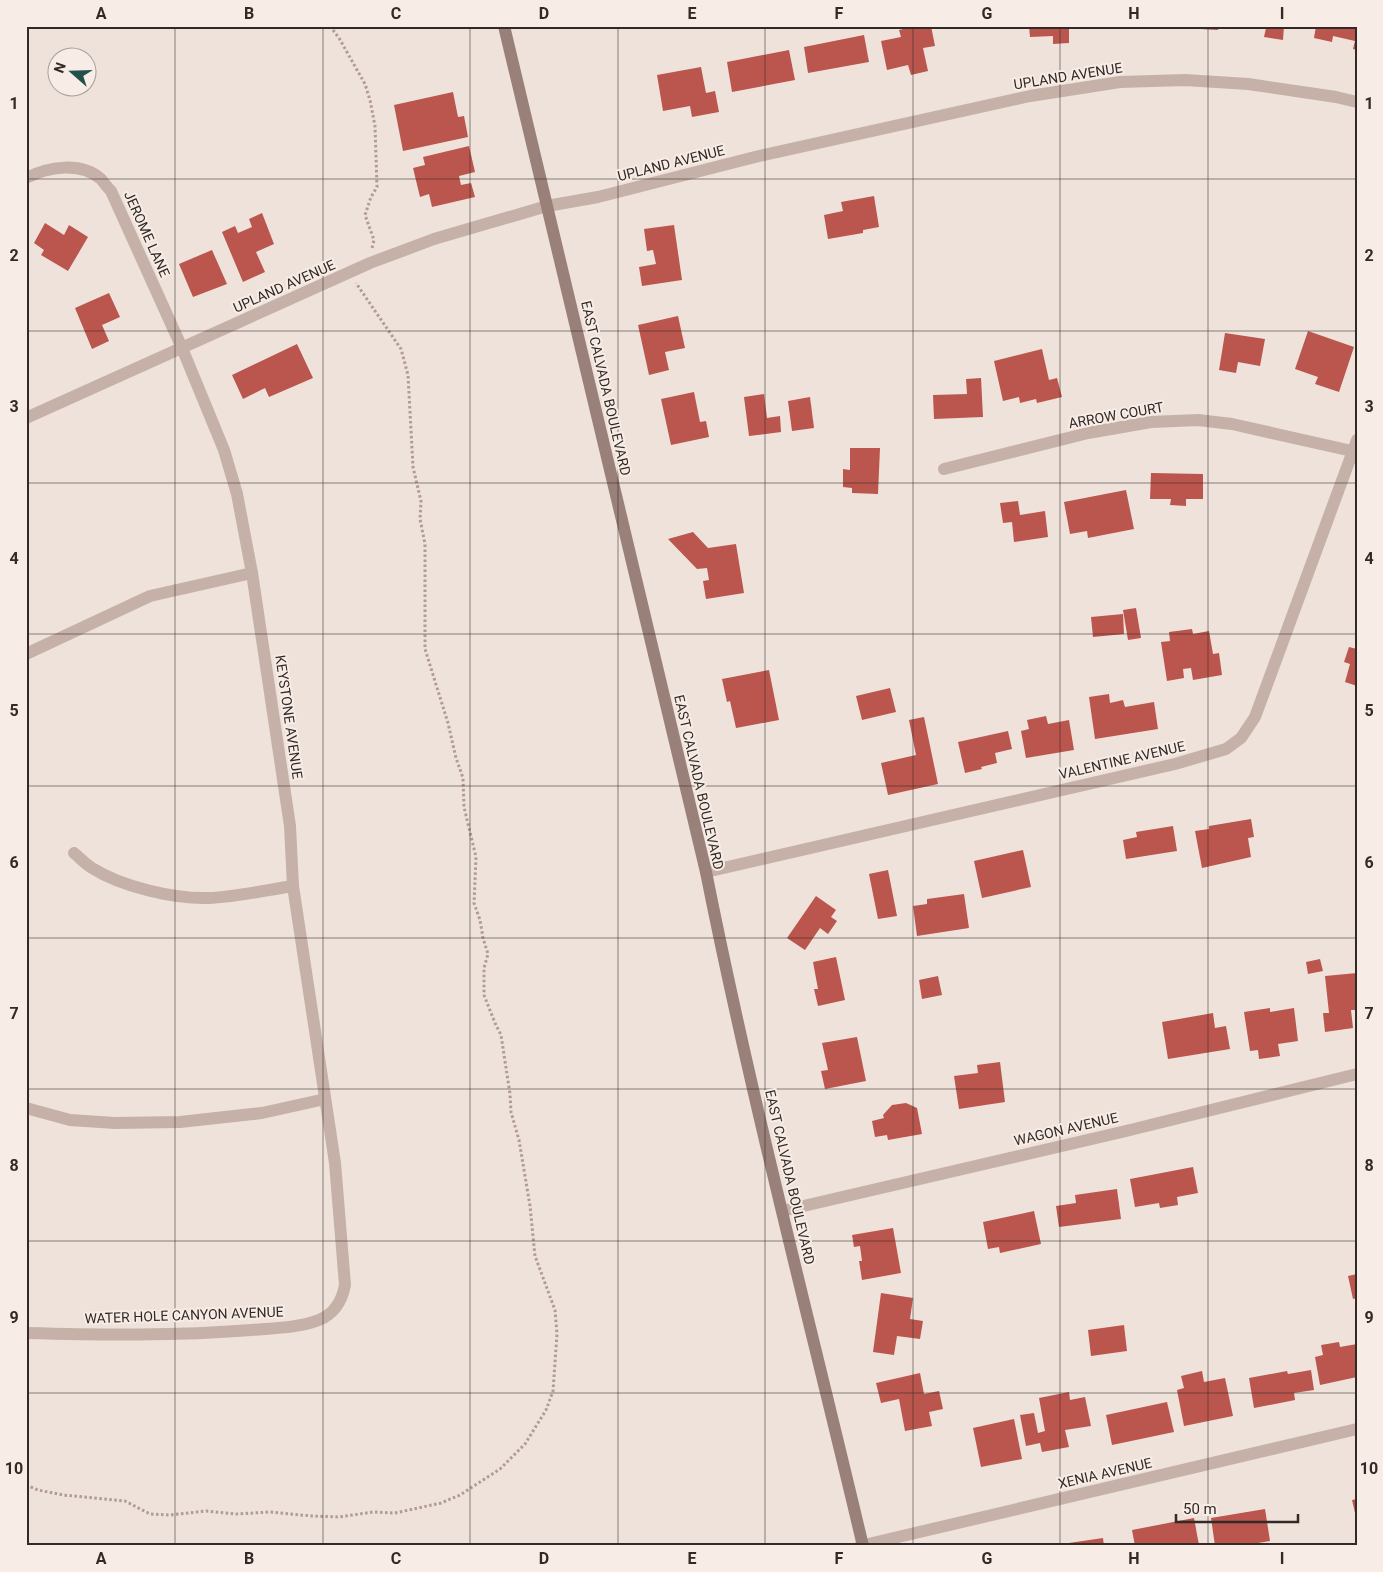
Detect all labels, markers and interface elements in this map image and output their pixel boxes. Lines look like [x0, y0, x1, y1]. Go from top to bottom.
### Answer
text: A [96, 4, 107, 23]
text: B [244, 4, 254, 23]
text: C [391, 4, 401, 23]
text: D [539, 4, 549, 23]
text: E [688, 4, 697, 23]
text: F [835, 4, 844, 23]
text: G [982, 4, 993, 23]
text: H [1128, 4, 1140, 23]
text: I [1280, 4, 1284, 23]
north arrow [48, 48, 98, 98]
text: N [51, 60, 69, 75]
street label: UPLAND AVENUE [1013, 60, 1124, 92]
text: 1 [9, 94, 19, 113]
text: 1 [1364, 94, 1374, 113]
street label: UPLAND AVENUE [616, 142, 726, 184]
street label: JEROME LANE [121, 189, 173, 279]
text: 2 [9, 246, 19, 265]
text: 2 [1364, 246, 1374, 265]
street label: UPLAND AVENUE [231, 256, 337, 316]
street label: EAST CALVADA BOULEVARD [578, 299, 634, 477]
text: 3 [9, 397, 19, 416]
text: 3 [1364, 397, 1374, 416]
street label: ARROW COURT [1067, 399, 1165, 431]
text: 4 [9, 549, 19, 568]
text: 4 [1364, 549, 1374, 568]
street label: KEYSTONE AVENUE [272, 654, 306, 780]
street label: EAST CALVADA BOULEVARD [671, 693, 727, 871]
text: 5 [9, 701, 19, 720]
text: 5 [1364, 701, 1374, 720]
street label: VALENTINE AVENUE [1057, 738, 1187, 782]
text: 6 [9, 853, 19, 872]
text: 6 [1364, 853, 1374, 872]
text: 7 [9, 1004, 19, 1023]
text: 7 [1364, 1004, 1374, 1023]
street label: EAST CALVADA BOULEVARD [762, 1088, 818, 1266]
street label: WAGON AVENUE [1012, 1109, 1120, 1149]
text: 8 [9, 1156, 19, 1175]
text: 8 [1364, 1156, 1374, 1175]
street label: WATER HOLE CANYON AVENUE [84, 1304, 284, 1326]
text: 9 [9, 1308, 19, 1327]
text: 9 [1364, 1308, 1374, 1327]
street label: XENIA AVENUE [1057, 1454, 1153, 1492]
text: 10 [5, 1459, 23, 1478]
text: 10 [1360, 1459, 1378, 1478]
scale bar [1176, 1492, 1298, 1524]
text: 50 m [1183, 1500, 1217, 1518]
text: A [96, 1549, 107, 1568]
text: B [244, 1549, 254, 1568]
text: C [391, 1549, 401, 1568]
text: D [539, 1549, 549, 1568]
text: E [688, 1549, 697, 1568]
text: F [835, 1549, 844, 1568]
text: G [982, 1549, 993, 1568]
text: H [1128, 1549, 1140, 1568]
text: I [1280, 1549, 1284, 1568]

